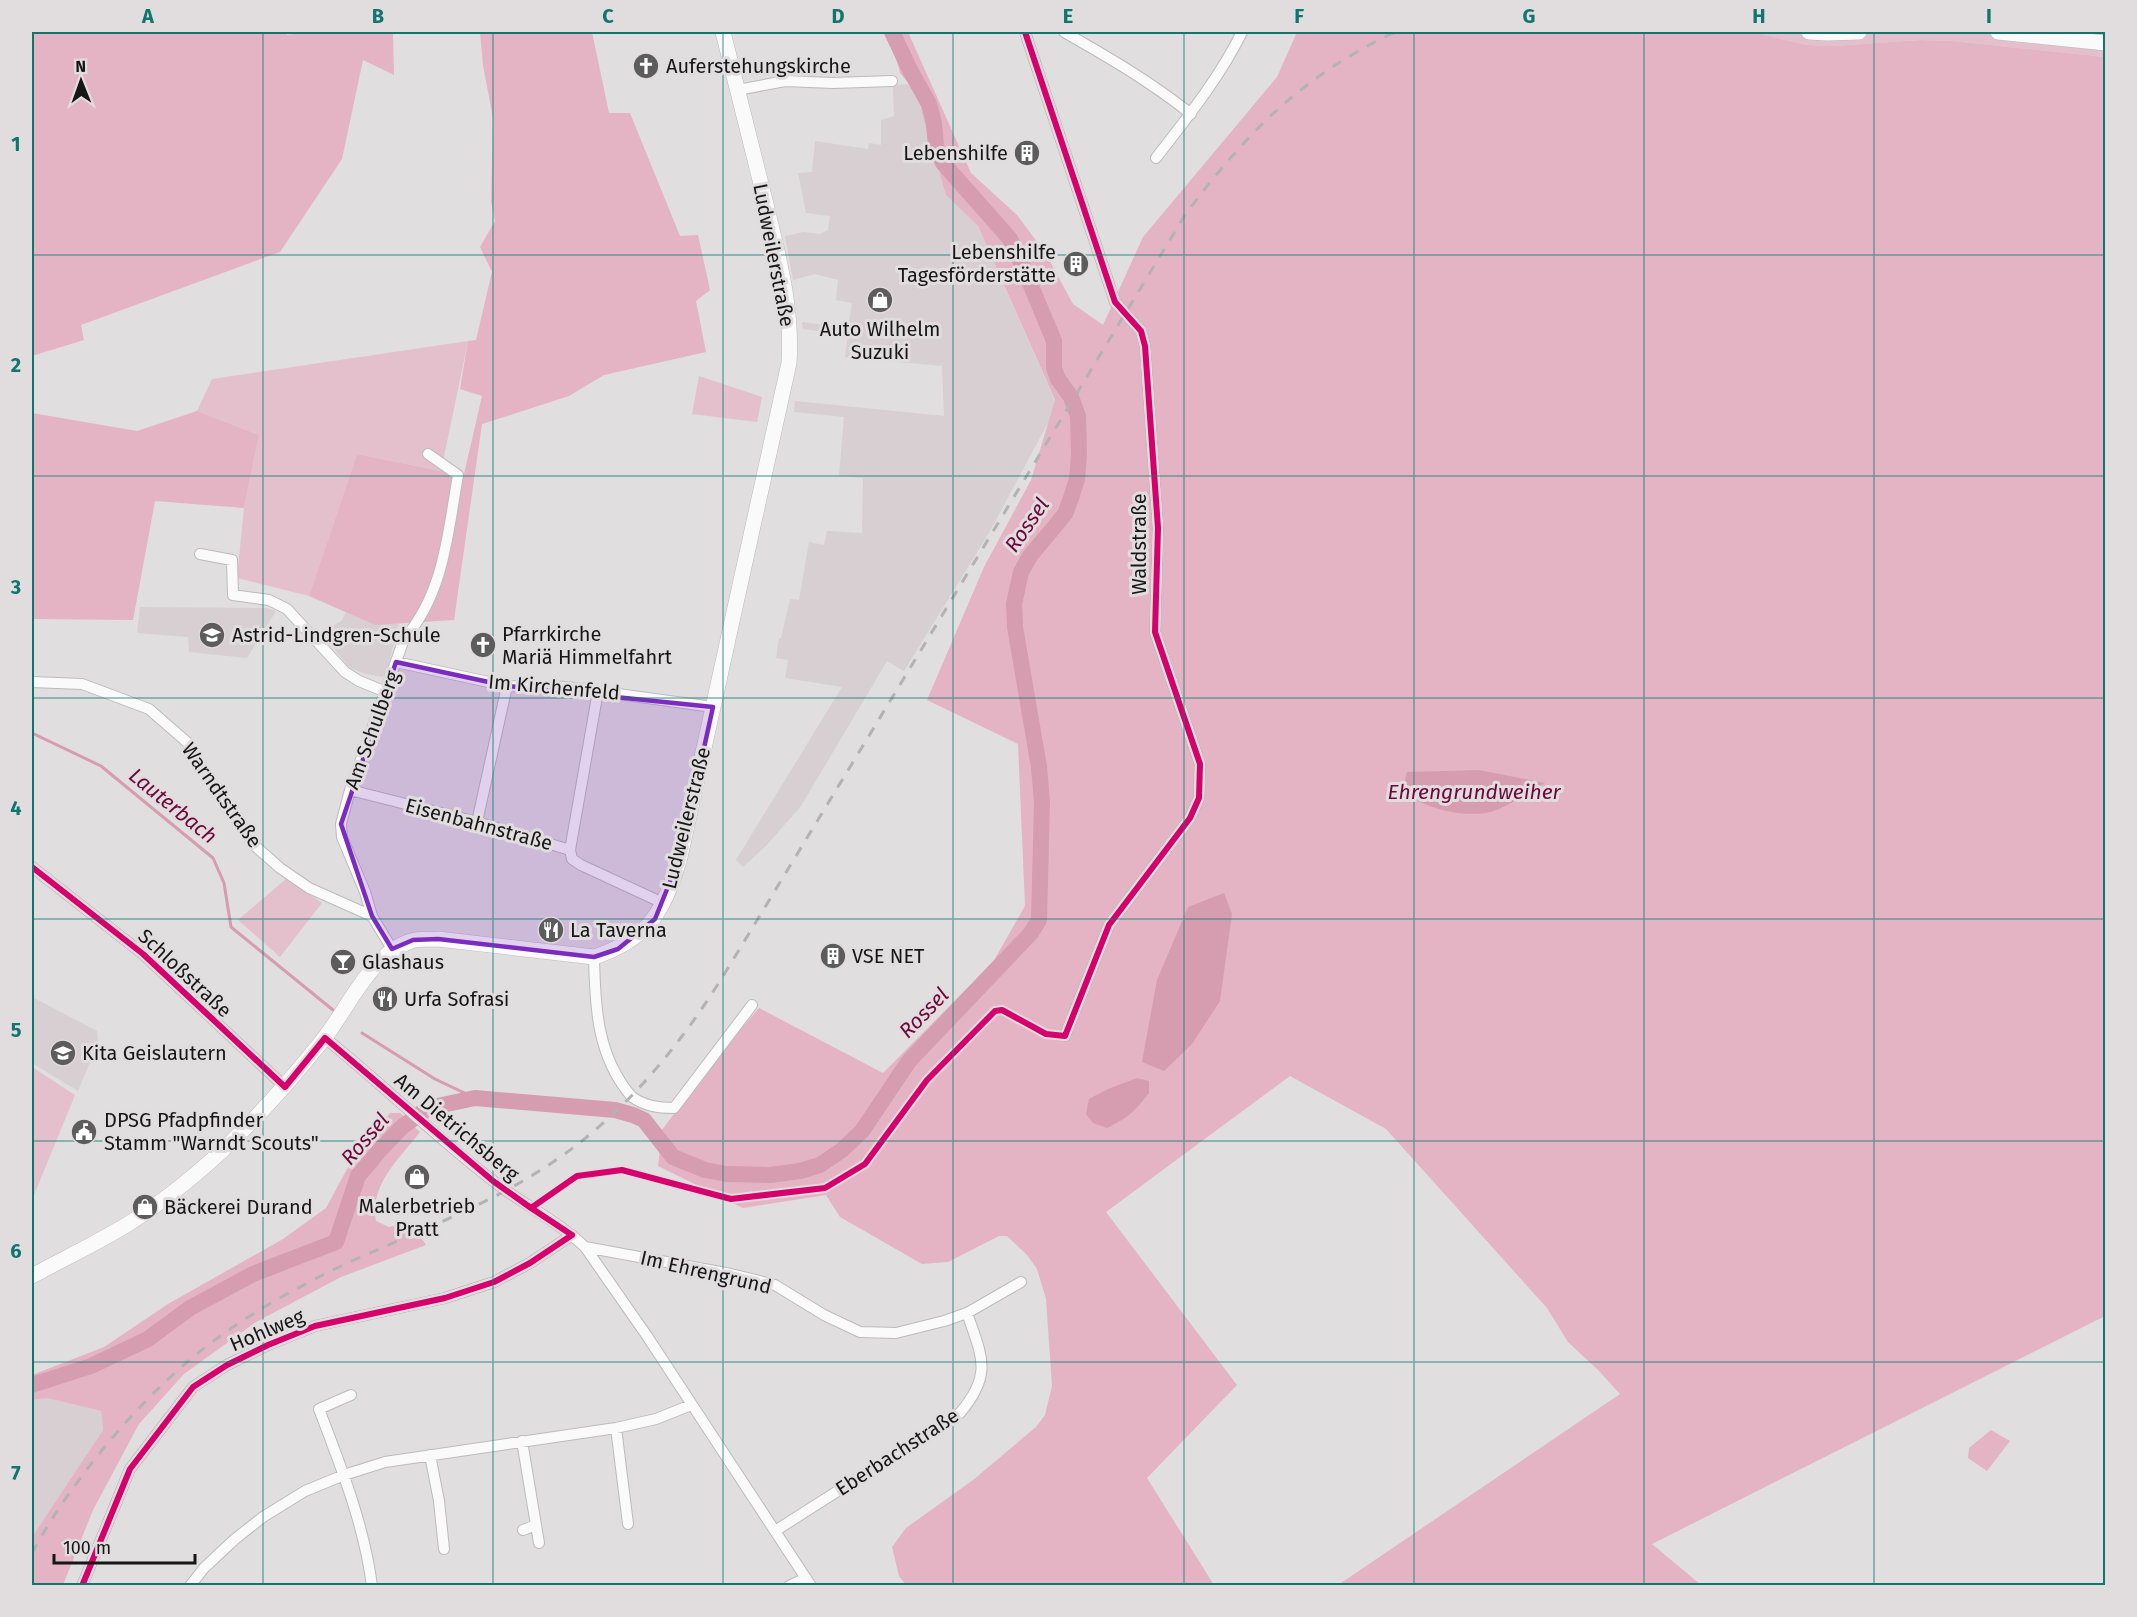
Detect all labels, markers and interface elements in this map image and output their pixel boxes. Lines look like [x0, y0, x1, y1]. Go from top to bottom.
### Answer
text: A [141, 4, 155, 28]
text: B [372, 4, 384, 28]
text: C [602, 4, 614, 28]
text: D [831, 4, 845, 28]
text: E [1063, 4, 1073, 28]
text: F [1294, 4, 1304, 28]
text: G [1523, 4, 1535, 28]
text: H [1752, 4, 1766, 28]
text: I [1986, 4, 1992, 28]
north arrow [51, 51, 111, 111]
church icon: Auferstehungskirche [631, 51, 661, 81]
place label: Auferstehungskirche [666, 54, 851, 78]
text: N [75, 57, 86, 76]
text: 1 [11, 132, 21, 156]
building icon: Lebenshilfe [1012, 138, 1042, 168]
place label: Lebenshilfe [903, 141, 1008, 165]
street label: Ludweilerstraße [748, 181, 800, 329]
place label: Lebenshilfe Tagesförderstätte [898, 240, 1056, 287]
building icon: Lebenshilfe Tagesförderstätte [1061, 249, 1091, 279]
shop icon: Auto Wilhelm Suzuki [865, 285, 895, 315]
place label: Auto Wilhelm Suzuki [820, 317, 940, 364]
text: 2 [11, 353, 21, 377]
water label: Rossel [999, 493, 1055, 557]
street label: Waldstraße [1127, 493, 1151, 595]
text: 3 [10, 575, 21, 599]
school or university icon: Astrid-Lindgren-Schule [197, 620, 227, 650]
place label: Pfarrkirche Mariä Himmelfahrt [502, 622, 673, 669]
place label: Astrid-Lindgren-Schule [232, 623, 441, 647]
church icon: Pfarrkirche Mariä Himmelfahrt [468, 630, 498, 660]
street label: Am Schulberg [339, 667, 405, 792]
street label: Im Kirchenfeld [487, 669, 621, 705]
street label: Warndtstraße [177, 738, 267, 852]
street label: Ludweilerstraße [657, 745, 715, 891]
water label: Lauterbach [124, 763, 222, 849]
water label: Ehrengrundweiher [1387, 779, 1562, 805]
street label: Eisenbahnstraße [403, 793, 555, 855]
text: 4 [10, 796, 22, 820]
restaurant icon: La Taverna [536, 915, 566, 945]
place label: La Taverna [570, 918, 667, 942]
street label: Schloßstraße [133, 924, 237, 1022]
building icon: VSE NET [818, 941, 848, 971]
place label: VSE NET [852, 944, 925, 968]
bar icon: Glashaus [328, 947, 358, 977]
place label: Glashaus [362, 950, 444, 974]
water label: Rossel [894, 982, 954, 1044]
restaurant icon: Urfa Sofrasi [370, 984, 400, 1014]
place label: Urfa Sofrasi [404, 987, 509, 1011]
text: 5 [11, 1018, 22, 1042]
school or university icon: Kita Geislautern [48, 1038, 78, 1068]
place label: Kita Geislautern [82, 1041, 227, 1065]
street label: Am Dietrichsberg [390, 1068, 525, 1186]
place label: DPSG Pfadpfinder Stamm "Warndt Scouts" [104, 1108, 319, 1155]
water label: Rossel [335, 1108, 395, 1170]
public building icon: DPSG Pfadpfinder Stamm "Warndt Scouts" [69, 1117, 99, 1147]
shop icon: Malerbetrieb Pratt [402, 1162, 432, 1192]
shop icon: Bäckerei Durand [130, 1192, 160, 1222]
place label: Malerbetrieb Pratt [359, 1194, 475, 1241]
place label: Bäckerei Durand [164, 1195, 313, 1219]
text: 6 [10, 1239, 22, 1263]
street label: Im Ehrengrund [638, 1245, 774, 1299]
street label: Hohlweg [226, 1303, 308, 1356]
street label: Eberbachstraße [831, 1403, 963, 1501]
text: 7 [11, 1461, 21, 1485]
scale bar [54, 1527, 195, 1565]
text: 100 m [63, 1537, 111, 1559]

